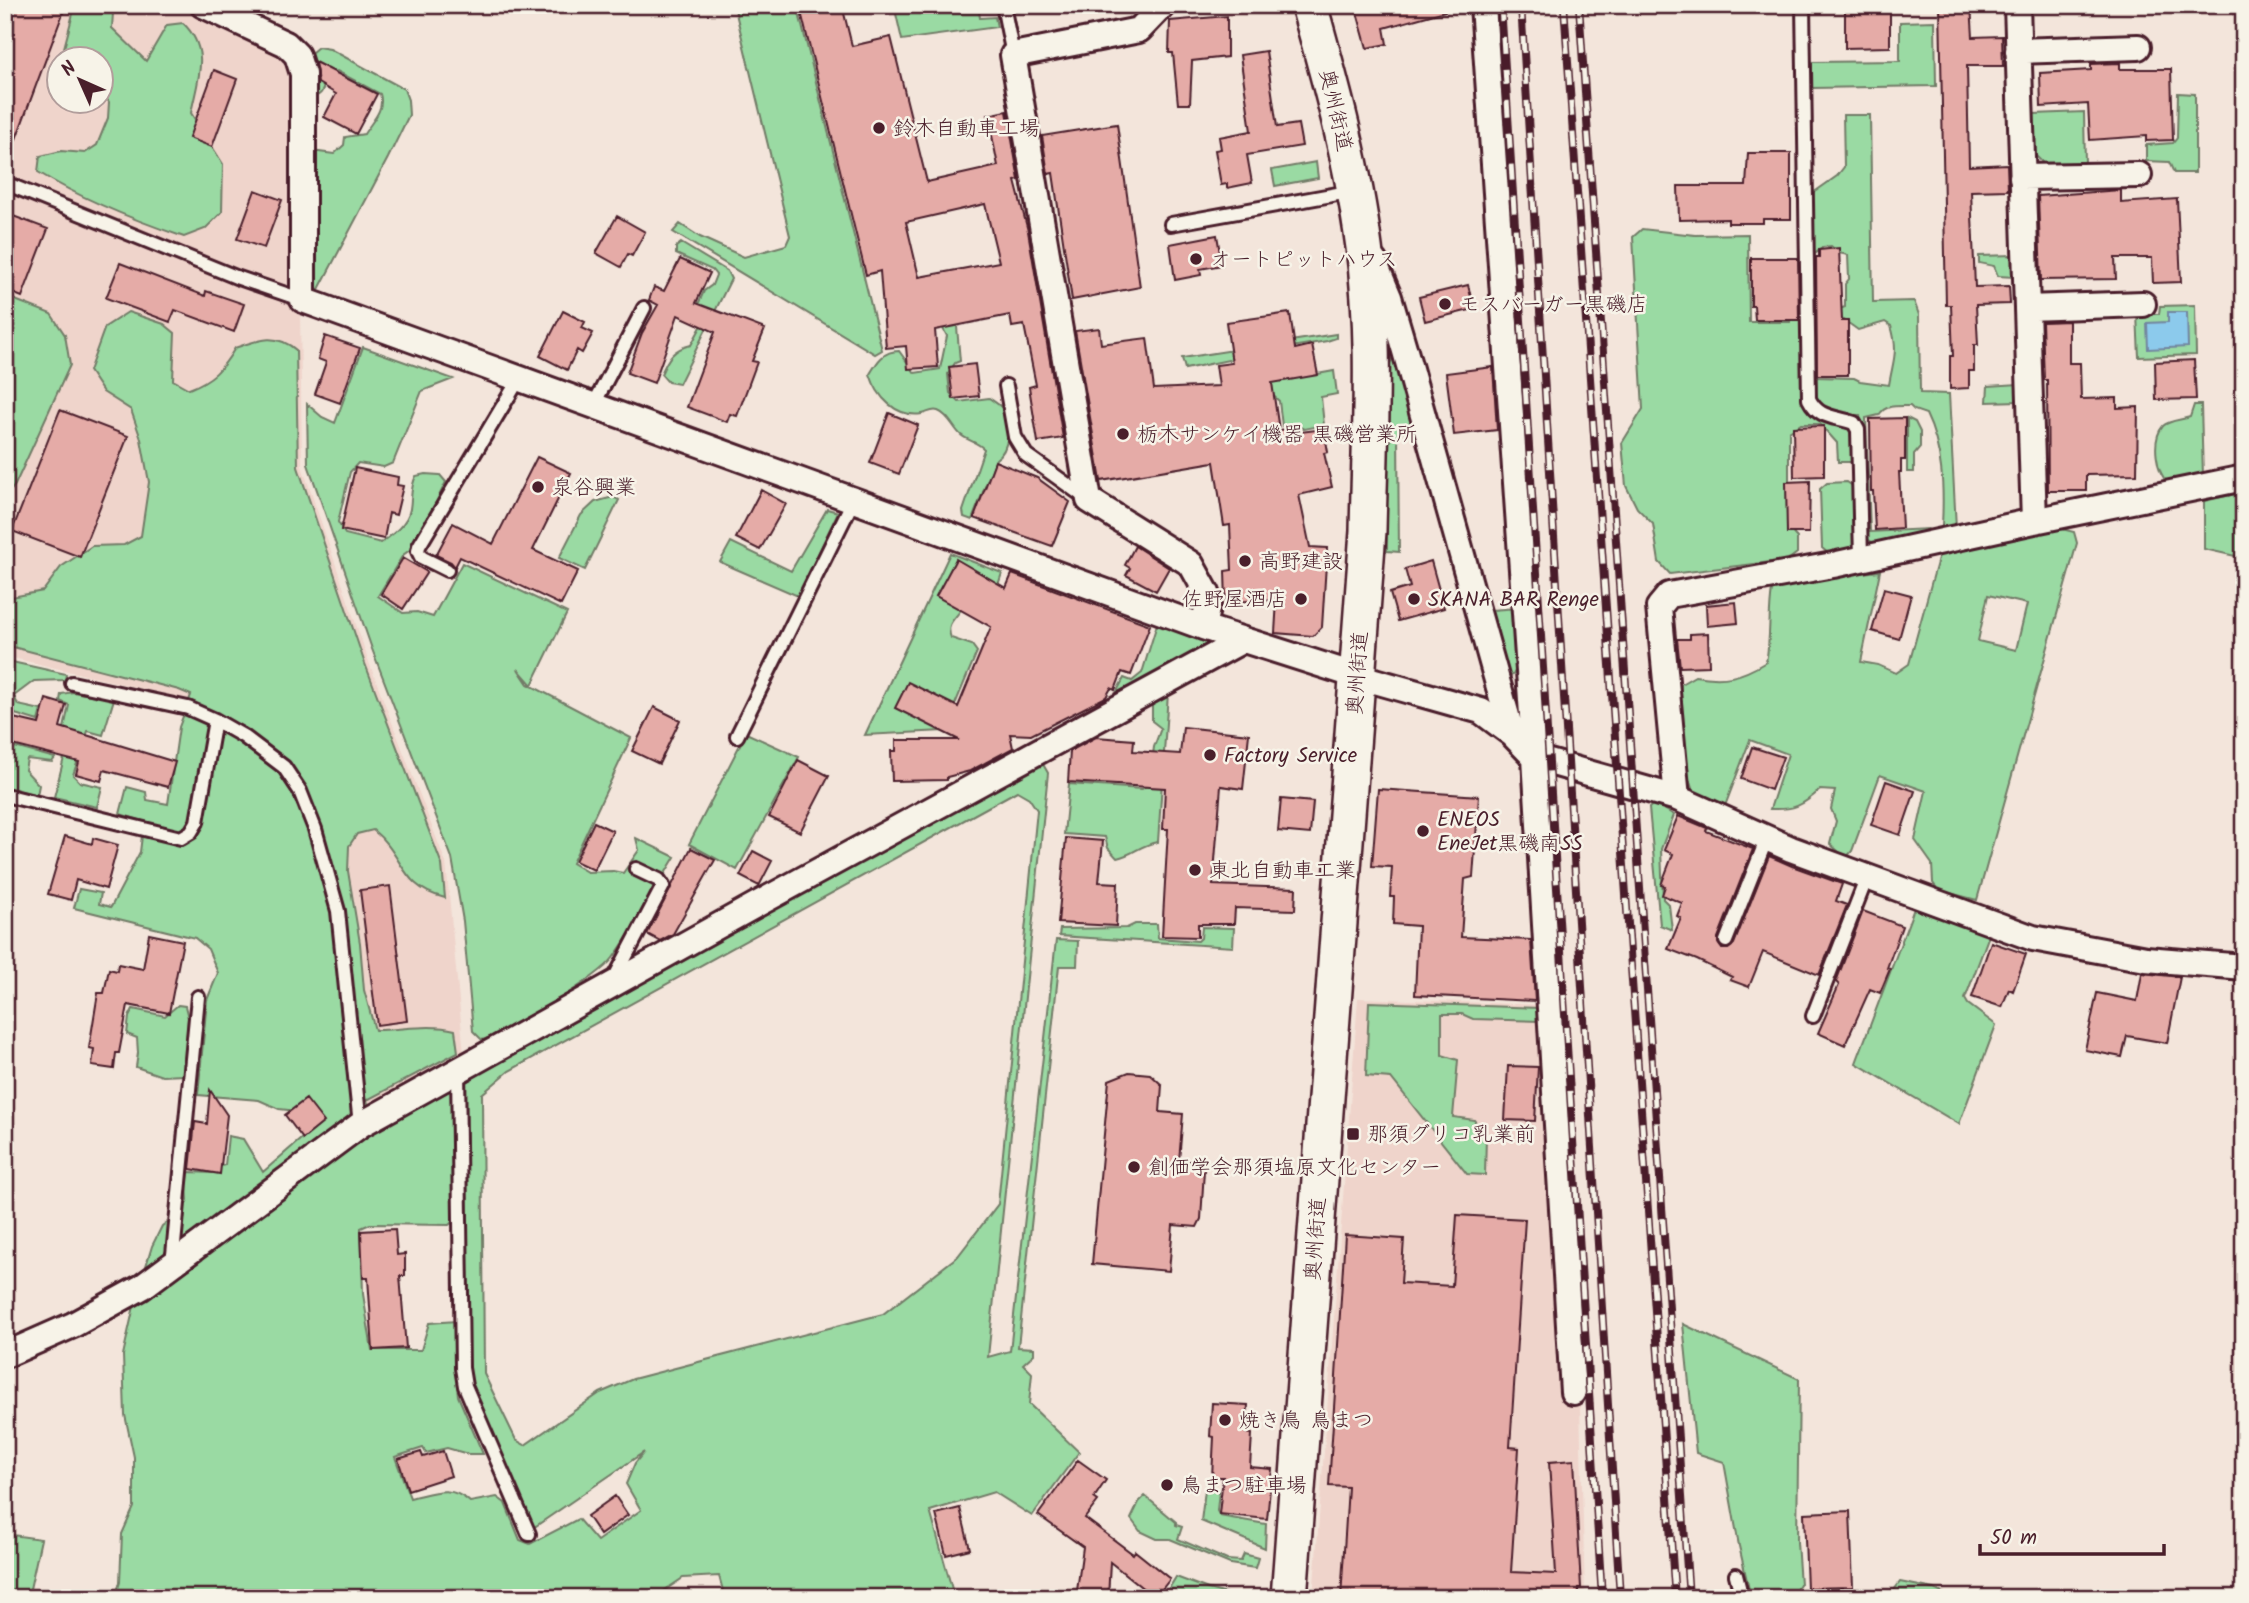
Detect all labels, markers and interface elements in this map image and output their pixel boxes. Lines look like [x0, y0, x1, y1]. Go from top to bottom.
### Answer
north arrow [46, 46, 116, 116]
text: N [55, 55, 84, 84]
street label: 奥州街道 [1309, 66, 1360, 155]
place label: 鈴木自動車工場 [893, 113, 1040, 146]
marker: 鈴木自動車工場 [871, 120, 887, 136]
place label: オートピットハウス [1210, 244, 1398, 277]
marker: オートピットハウス [1188, 251, 1204, 267]
place label: モスバーガー黒磯店 [1459, 289, 1648, 322]
marker: モスバーガー黒磯店 [1437, 296, 1453, 312]
place label: 栃木サンケイ機器 黒磯営業所 [1137, 419, 1417, 452]
marker: 栃木サンケイ機器 黒磯営業所 [1115, 426, 1131, 442]
place label: 泉谷興業 [552, 472, 636, 505]
marker: 泉谷興業 [530, 479, 546, 495]
place label: 高野建設 [1259, 546, 1343, 579]
marker: 高野建設 [1237, 553, 1253, 569]
place label: 佐野屋酒店 [1182, 584, 1287, 617]
place label: SKANA BAR Renge [1428, 584, 1599, 617]
marker: 佐野屋酒店 [1293, 591, 1309, 607]
marker: SKANA BAR Renge [1406, 591, 1422, 607]
street label: 奥州街道 [1339, 630, 1378, 716]
place label: Factory Service [1224, 740, 1358, 773]
marker: Factory Service [1202, 747, 1218, 763]
place label: ENEOS EneJet黒磯南SS [1437, 804, 1583, 861]
marker: ENEOS EneJet黒磯南SS [1415, 823, 1431, 839]
place label: 東北自動車工業 [1209, 855, 1356, 888]
marker: 東北自動車工業 [1187, 862, 1203, 878]
place label: 那須グリコ乳業前 [1367, 1119, 1535, 1152]
marker: 那須グリコ乳業前 [1345, 1126, 1361, 1142]
place label: 創価学会那須塩原文化センター [1148, 1152, 1441, 1185]
marker: 創価学会那須塩原文化センター [1126, 1159, 1142, 1175]
street label: 奥州街道 [1297, 1196, 1336, 1282]
place label: 焼き鳥 鳥まつ [1239, 1405, 1373, 1438]
marker: 焼き鳥 鳥まつ [1217, 1412, 1233, 1428]
place label: 鳥まつ駐車場 [1181, 1470, 1307, 1503]
marker: 鳥まつ駐車場 [1159, 1477, 1175, 1493]
scale bar [1980, 1512, 2163, 1556]
text: 50 m [1990, 1522, 2037, 1555]

